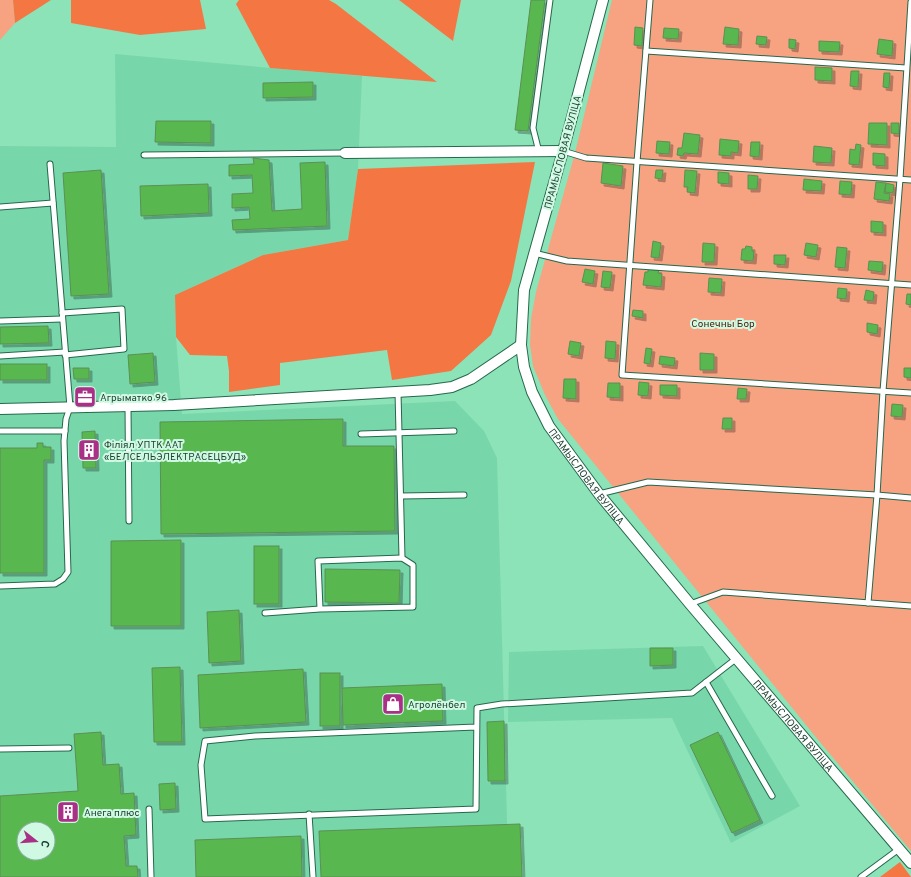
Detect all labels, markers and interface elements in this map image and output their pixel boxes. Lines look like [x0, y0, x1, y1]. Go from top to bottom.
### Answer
street label: ПРАМЫСЛОВАЯ ВУЛІЦА [542, 94, 585, 211]
park label: Сонечны Бор [691, 318, 755, 331]
office icon: Агрыматко 96 [72, 384, 98, 410]
place label: Агрыматко 96 [100, 392, 167, 405]
street label: ПРАМЫСЛОВАЯ ВУЛІЦА [545, 426, 627, 528]
building icon: Філіял УПТК ААТ «БЕЛСЕЛЬЭЛЕКТРАСЕЦБУД» [76, 437, 102, 463]
place label: Філіял УПТК ААТ «БЕЛСЕЛЬЭЛЕКТРАСЕЦБУД» [104, 439, 246, 464]
street label: ПРАМЫСЛОВАЯ ВУЛІЦА [750, 678, 836, 775]
shop icon: Агролёнбел [380, 691, 406, 717]
place label: Агролёнбел [408, 699, 465, 712]
building icon: Анега плюс [55, 799, 81, 825]
place label: Анега плюс [84, 807, 140, 820]
north arrow [16, 821, 56, 861]
text: С [37, 838, 52, 849]

